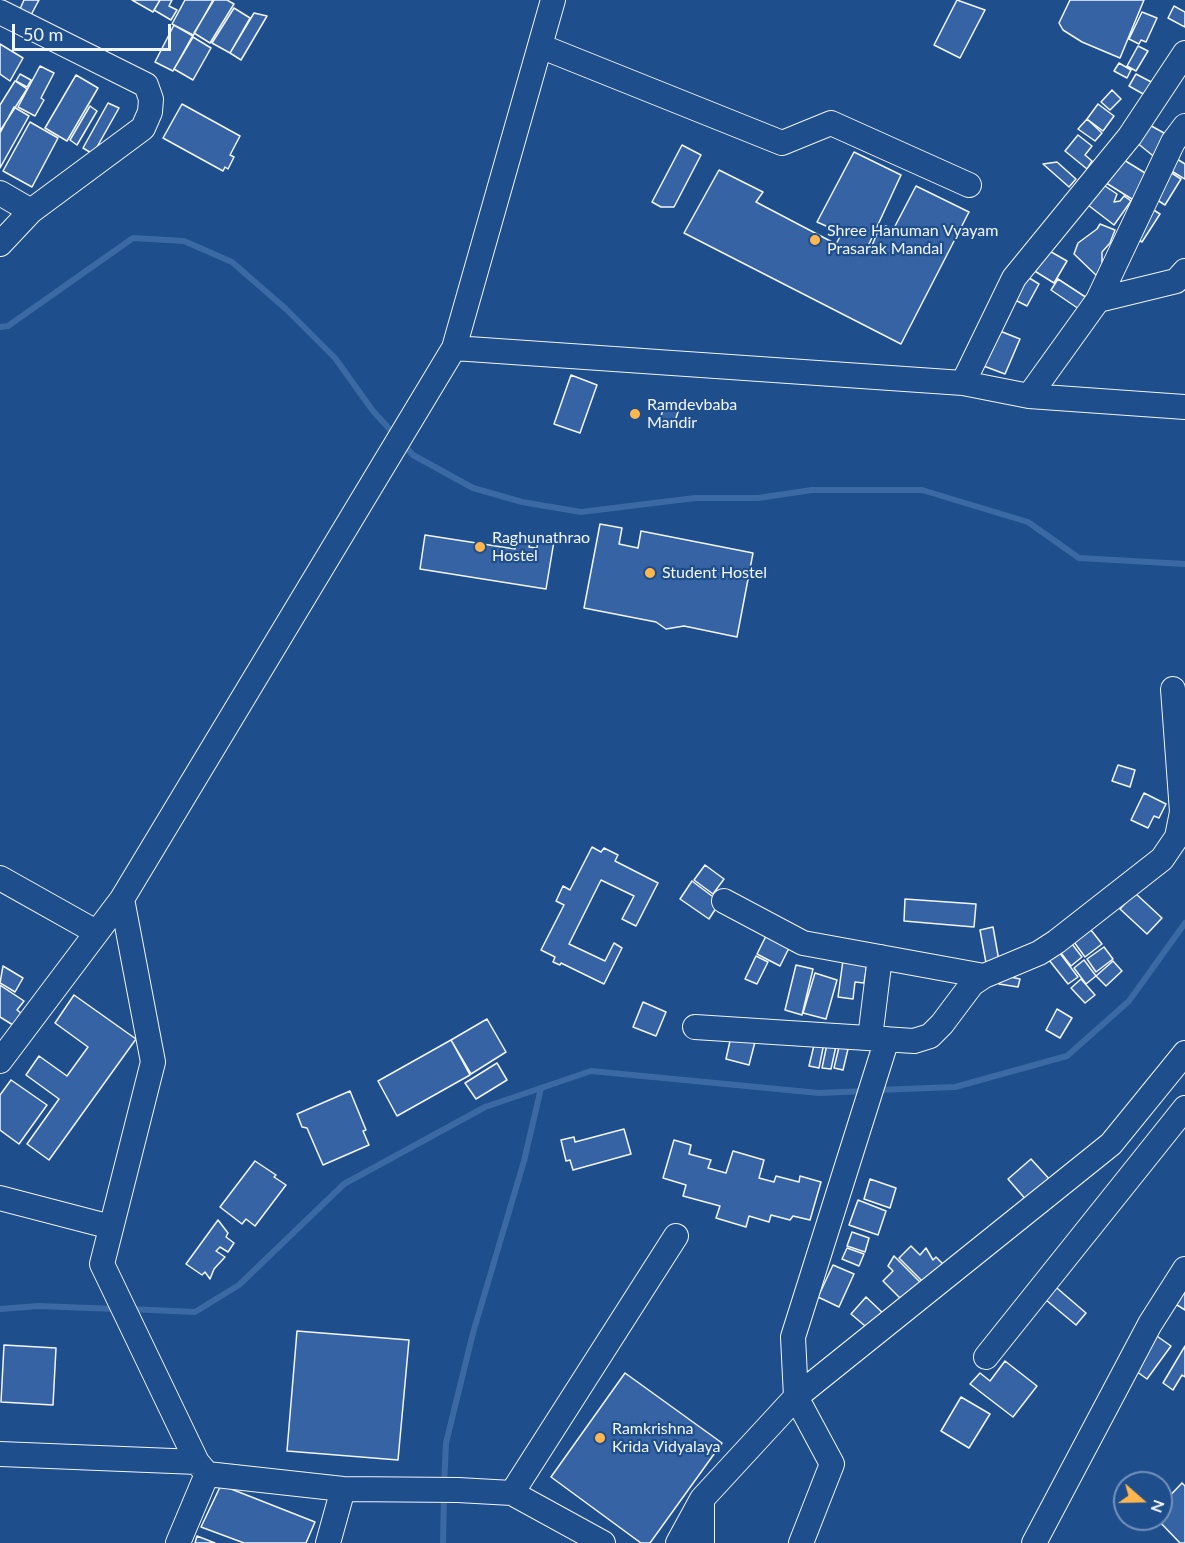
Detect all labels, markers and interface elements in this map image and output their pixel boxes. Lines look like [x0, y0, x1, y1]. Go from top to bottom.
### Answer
scale bar [15, 12, 174, 50]
text: 50 m [23, 23, 63, 45]
place label: Shree Hanuman Vyayam Prasarak Mandal [827, 221, 998, 259]
marker: Shree Hanuman Vyayam Prasarak Mandal [808, 233, 822, 247]
place label: Ramdevbaba Mandir [647, 395, 737, 433]
marker: Ramdevbaba Mandir [628, 407, 642, 421]
place label: Raghunathrao Hostel [492, 528, 590, 566]
marker: Raghunathrao Hostel [473, 540, 487, 554]
place label: Student Hostel [662, 563, 767, 583]
marker: Student Hostel [643, 566, 657, 580]
place label: Ramkrishna Krida Vidyalaya [612, 1419, 721, 1457]
marker: Ramkrishna Krida Vidyalaya [593, 1431, 607, 1445]
north arrow [1113, 1471, 1173, 1531]
text: N [1147, 1498, 1170, 1516]

